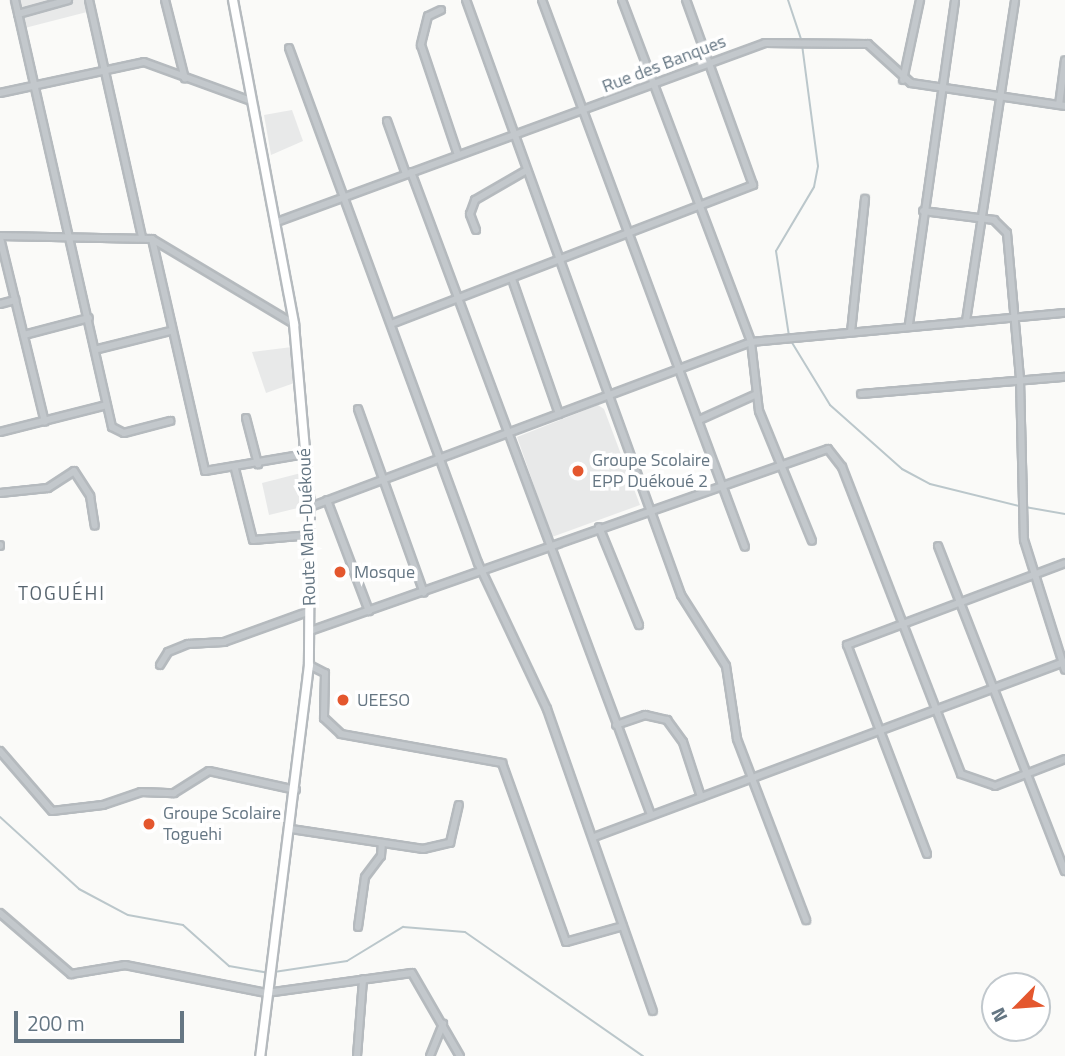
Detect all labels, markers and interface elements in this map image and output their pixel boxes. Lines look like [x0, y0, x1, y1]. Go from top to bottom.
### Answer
street label: Rue des Banques [599, 30, 729, 98]
street label: Route Man-Duékoué [293, 448, 321, 606]
place label: Groupe Scolaire EPP Duékoué 2 [592, 450, 710, 492]
marker: Groupe Scolaire EPP Duékoué 2 [570, 463, 586, 479]
place label: Mosque [354, 561, 415, 583]
marker: Mosque [332, 564, 348, 580]
district label: TOGUÉHI [19, 582, 105, 604]
place label: UEESO [357, 689, 410, 711]
marker: UEESO [335, 692, 351, 708]
place label: Groupe Scolaire Toguehi [163, 803, 281, 846]
marker: Groupe Scolaire Toguehi [141, 816, 157, 832]
north arrow [981, 972, 1051, 1042]
scale bar [18, 996, 187, 1040]
text: N [982, 1003, 1014, 1027]
text: 200 m [27, 1007, 84, 1039]

